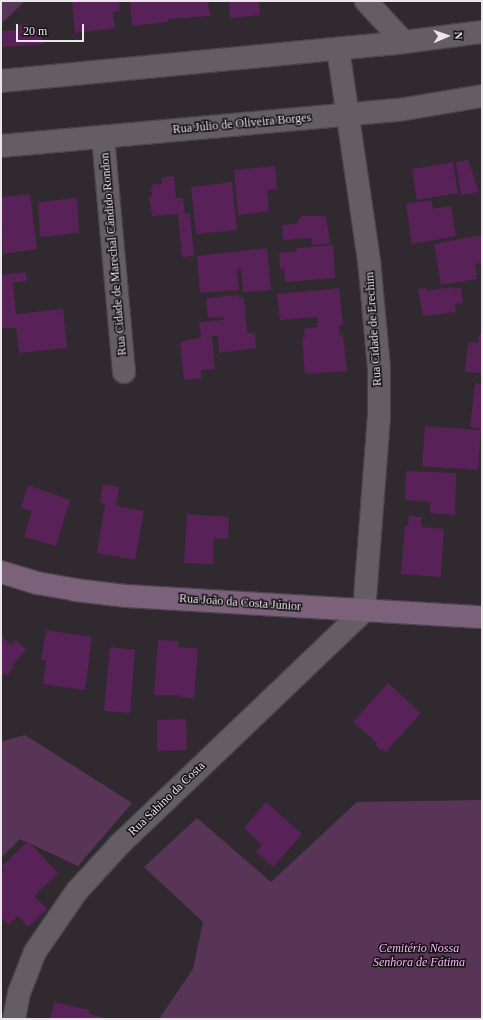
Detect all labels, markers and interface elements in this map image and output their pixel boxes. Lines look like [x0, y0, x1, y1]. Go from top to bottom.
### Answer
scale bar [18, 16, 86, 42]
north arrow [427, 16, 467, 56]
text: 20 m [23, 24, 47, 38]
text: N [453, 31, 465, 40]
street label: Rua Júlio de Oliveira Borges [172, 111, 312, 137]
street label: Rua Cidade de Marechal Cândido Rondon [98, 152, 130, 356]
street label: Rua Cidade de Erechim [363, 271, 385, 387]
street label: Rua João da Costa Júnior [179, 592, 301, 614]
street label: Rua Sabino da Costa [126, 759, 208, 839]
park label: Cemitério Nossa Senhora de Fátima [373, 942, 465, 970]

